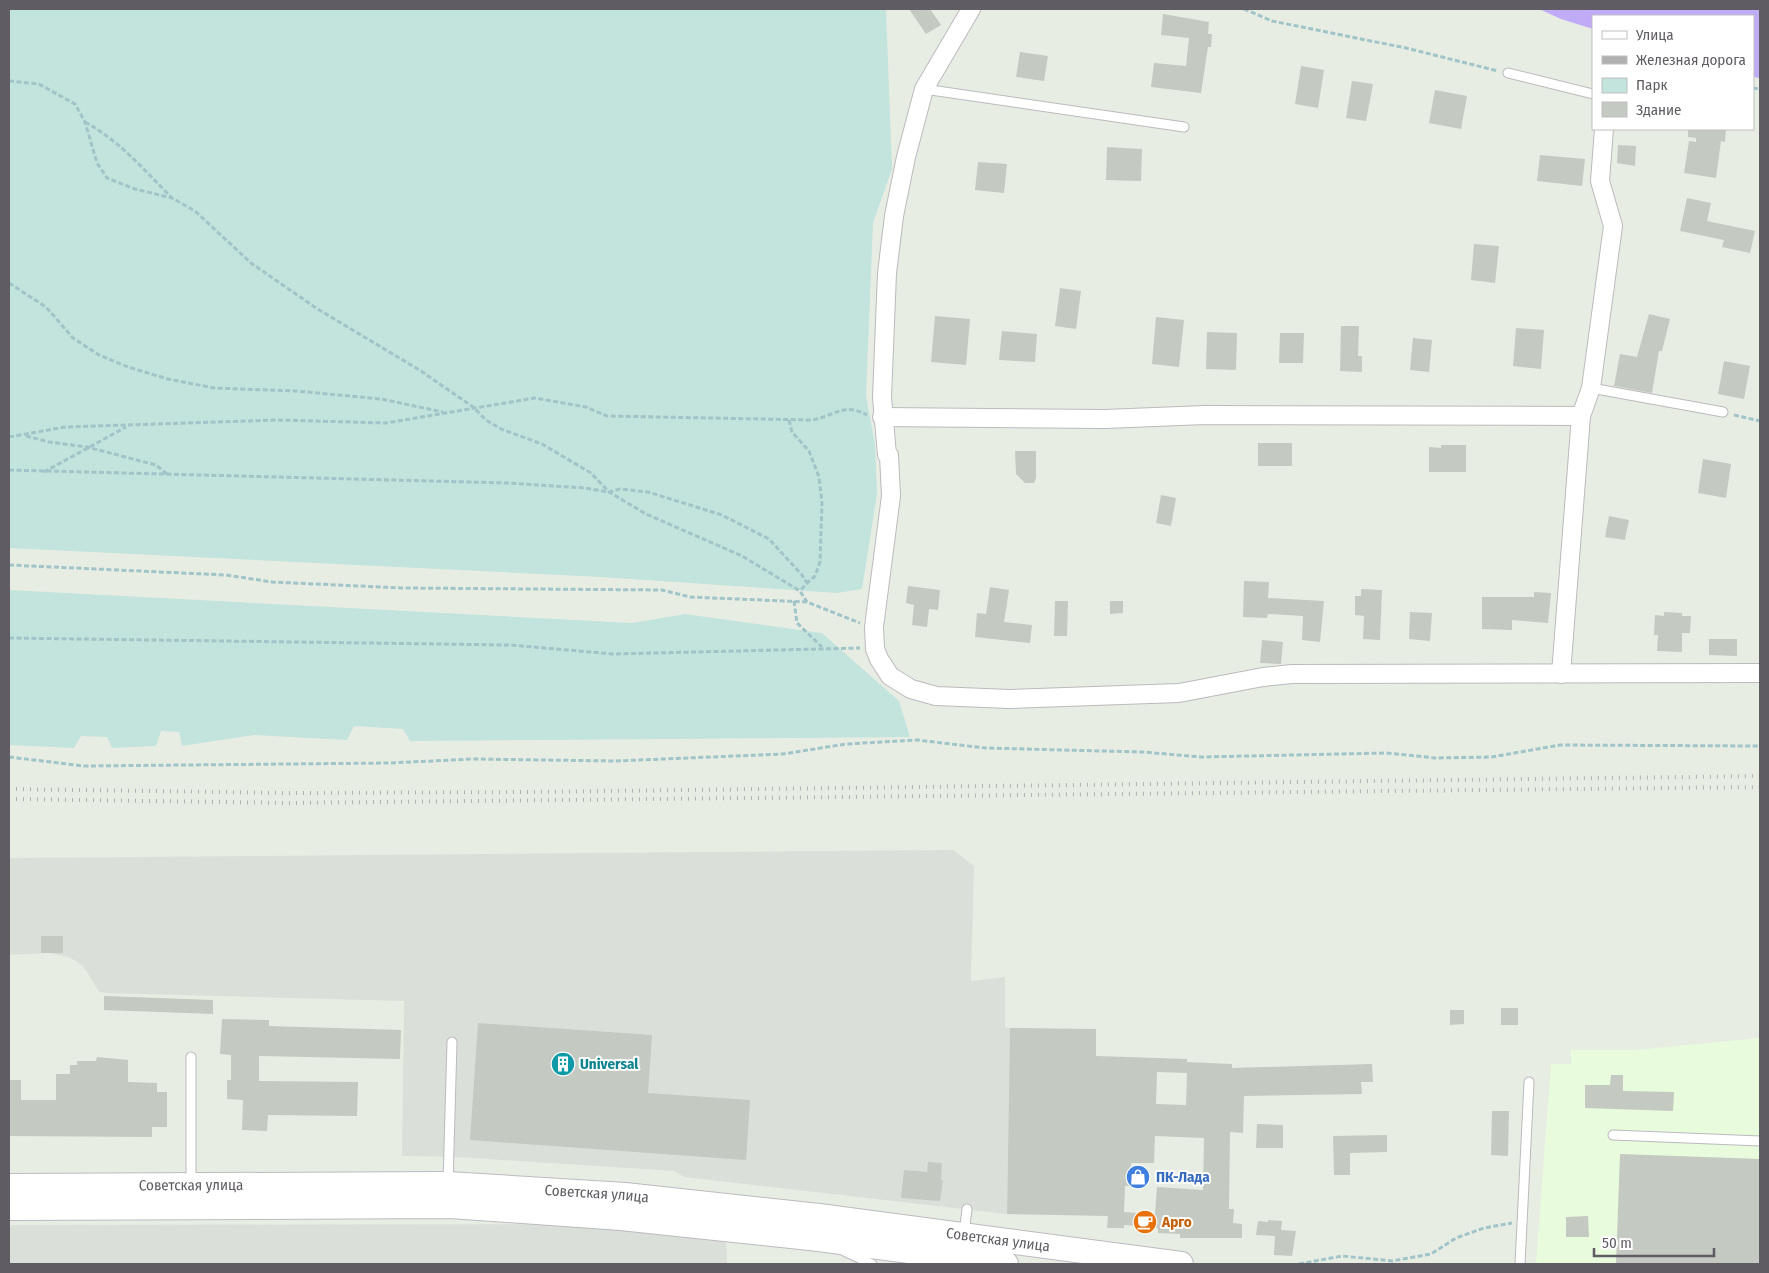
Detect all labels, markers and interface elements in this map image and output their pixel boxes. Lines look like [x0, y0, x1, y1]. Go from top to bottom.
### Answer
legend [1592, 15, 1754, 130]
text: Улица [1635, 26, 1674, 44]
text: Железная дорога [1636, 51, 1746, 69]
text: Парк [1636, 76, 1667, 94]
text: Здание [1636, 101, 1682, 119]
building icon: Universal [550, 1051, 576, 1077]
place label: Universal [580, 1055, 639, 1073]
shop icon: ПК-Лада [1125, 1164, 1151, 1190]
place label: ПК-Лада [1156, 1168, 1210, 1186]
street label: Советская улица [139, 1176, 243, 1194]
street label: Советская улица [544, 1181, 650, 1207]
cafe icon: Арго [1132, 1209, 1158, 1235]
place label: Арго [1161, 1213, 1192, 1231]
street label: Советская улица [945, 1224, 1051, 1256]
scale bar [1594, 1226, 1714, 1258]
text: 50 m [1602, 1234, 1632, 1252]

